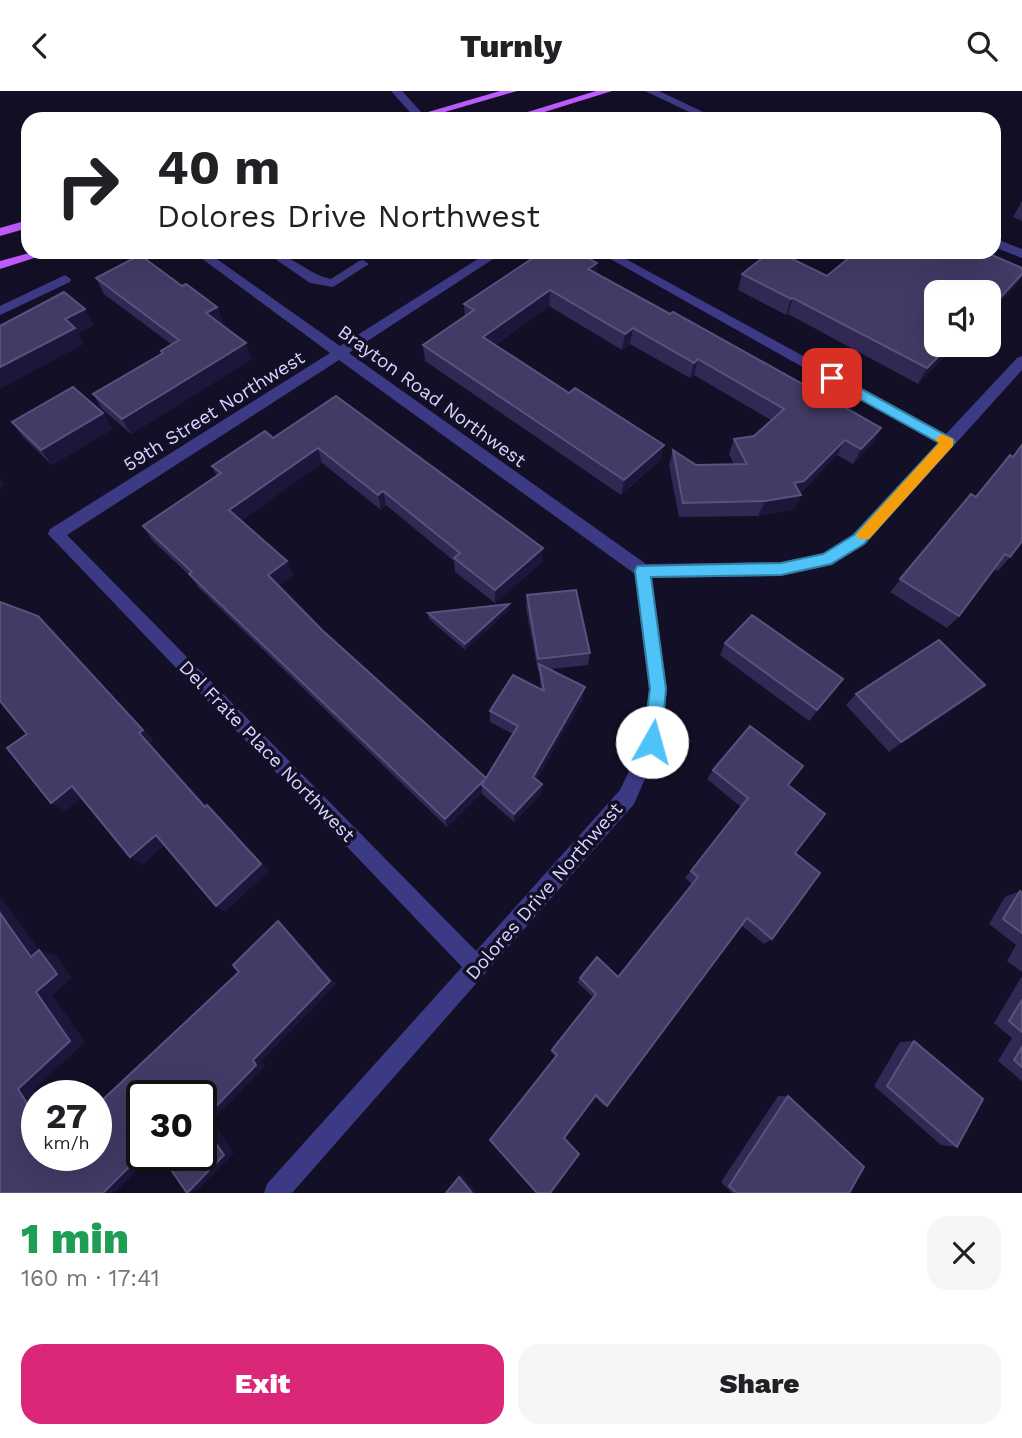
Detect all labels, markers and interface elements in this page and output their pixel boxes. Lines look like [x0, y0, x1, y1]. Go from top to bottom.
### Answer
icon: back [21, 27, 59, 65]
text: Turnly [460, 27, 562, 65]
icon: search [963, 27, 1001, 65]
text: 40 m [157, 138, 280, 196]
icon: right [42, 140, 133, 231]
text: Dolores Drive Northwest [157, 197, 540, 235]
map controls [924, 280, 1001, 357]
button: sound [924, 280, 1001, 357]
street label: Brayton Road Northwest [333, 320, 531, 472]
street label: 59th Street Northwest [119, 346, 309, 476]
pin [802, 348, 862, 408]
icon: arrive [813, 359, 851, 397]
street label: Del Frate Place Northwest [174, 656, 360, 846]
position arrow [615, 705, 689, 779]
street label: Dolores Drive Northwest [461, 798, 627, 984]
speed limit sign: 30 [126, 1080, 217, 1171]
text: 27 [46, 1095, 87, 1137]
text: km/h [43, 1132, 90, 1153]
text: 1 min [21, 1214, 129, 1263]
button: close [927, 1216, 1001, 1290]
text: 160 m · 17:41 [21, 1265, 160, 1292]
button: Exit [21, 1344, 504, 1424]
button: Share [518, 1344, 1001, 1424]

